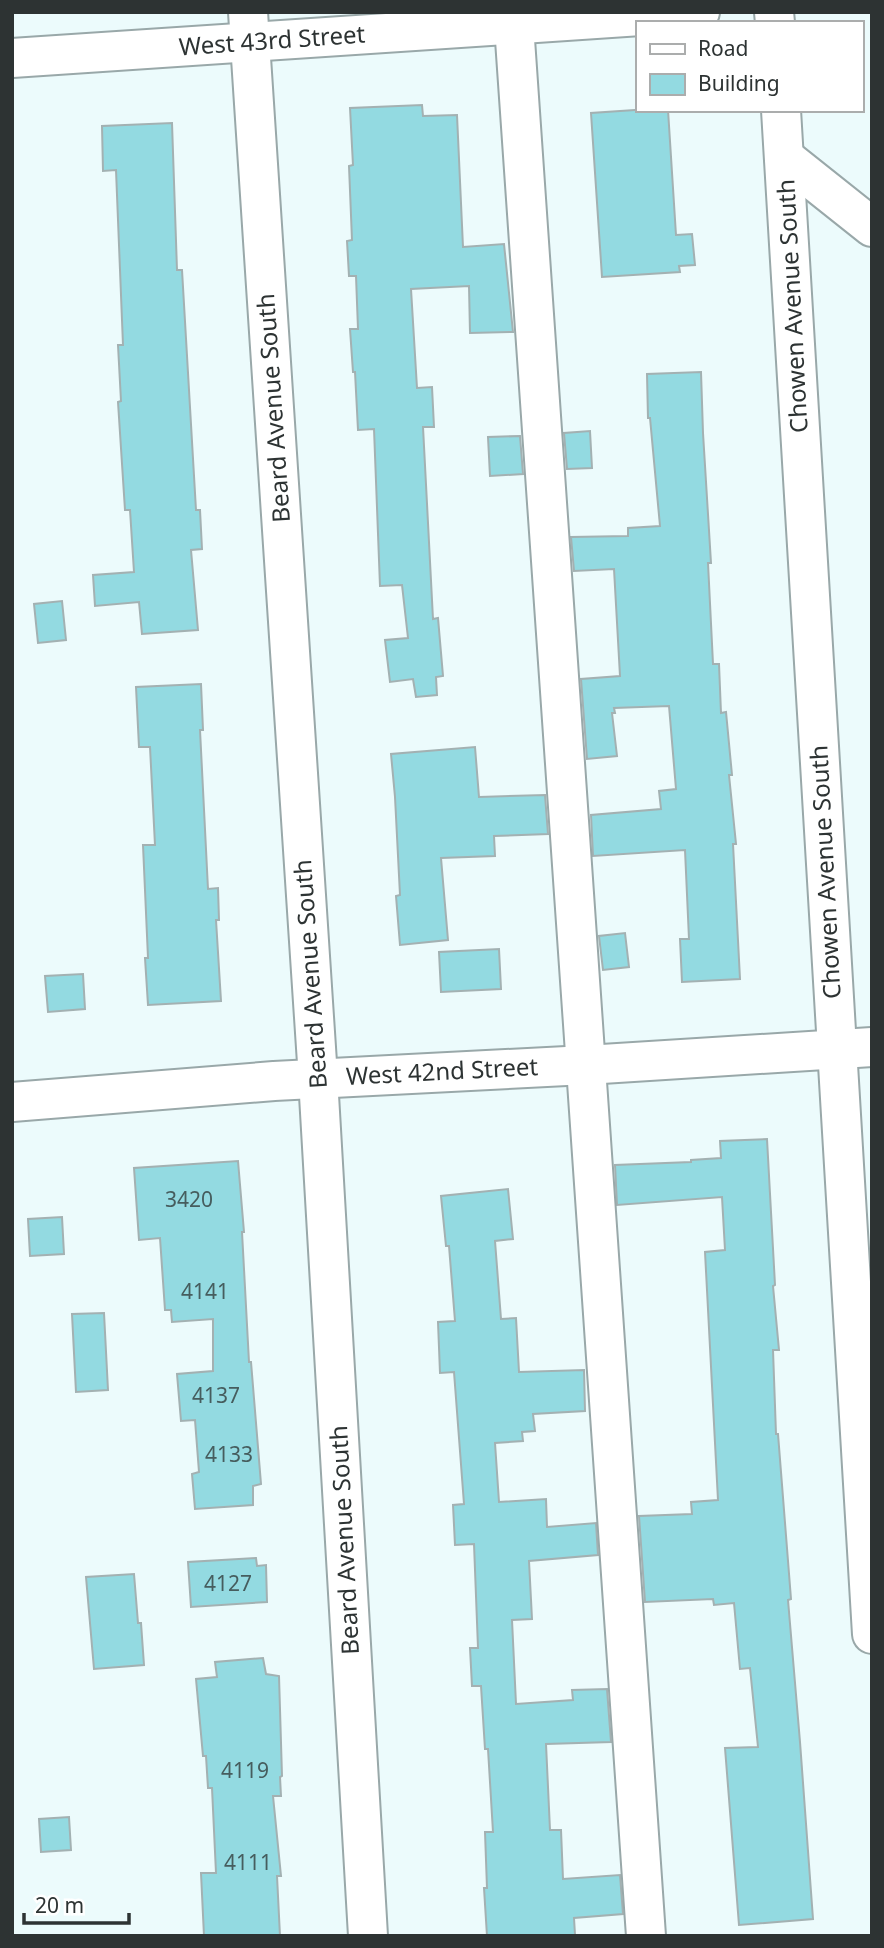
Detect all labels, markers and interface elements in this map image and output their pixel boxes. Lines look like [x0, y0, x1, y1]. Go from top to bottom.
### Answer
street label: West 43rd Street [178, 17, 366, 62]
legend [636, 21, 863, 112]
text: Road [698, 34, 748, 62]
text: Building [698, 69, 780, 97]
street label: Chowen Avenue South [768, 178, 815, 434]
street label: Beard Avenue South [248, 292, 297, 524]
street label: Chowen Avenue South [801, 744, 848, 1000]
street label: Beard Avenue South [285, 858, 334, 1090]
street label: West 42nd Street [345, 1049, 539, 1092]
house number: 3420 [165, 1185, 213, 1213]
house number: 4141 [181, 1277, 229, 1305]
house number: 4137 [192, 1381, 240, 1409]
street label: Beard Avenue South [321, 1425, 366, 1656]
house number: 4133 [205, 1440, 253, 1468]
house number: 4127 [204, 1569, 252, 1597]
house number: 4119 [221, 1756, 269, 1784]
house number: 4111 [224, 1848, 272, 1876]
scale bar [24, 1882, 130, 1926]
text: 20 m [35, 1891, 84, 1919]

